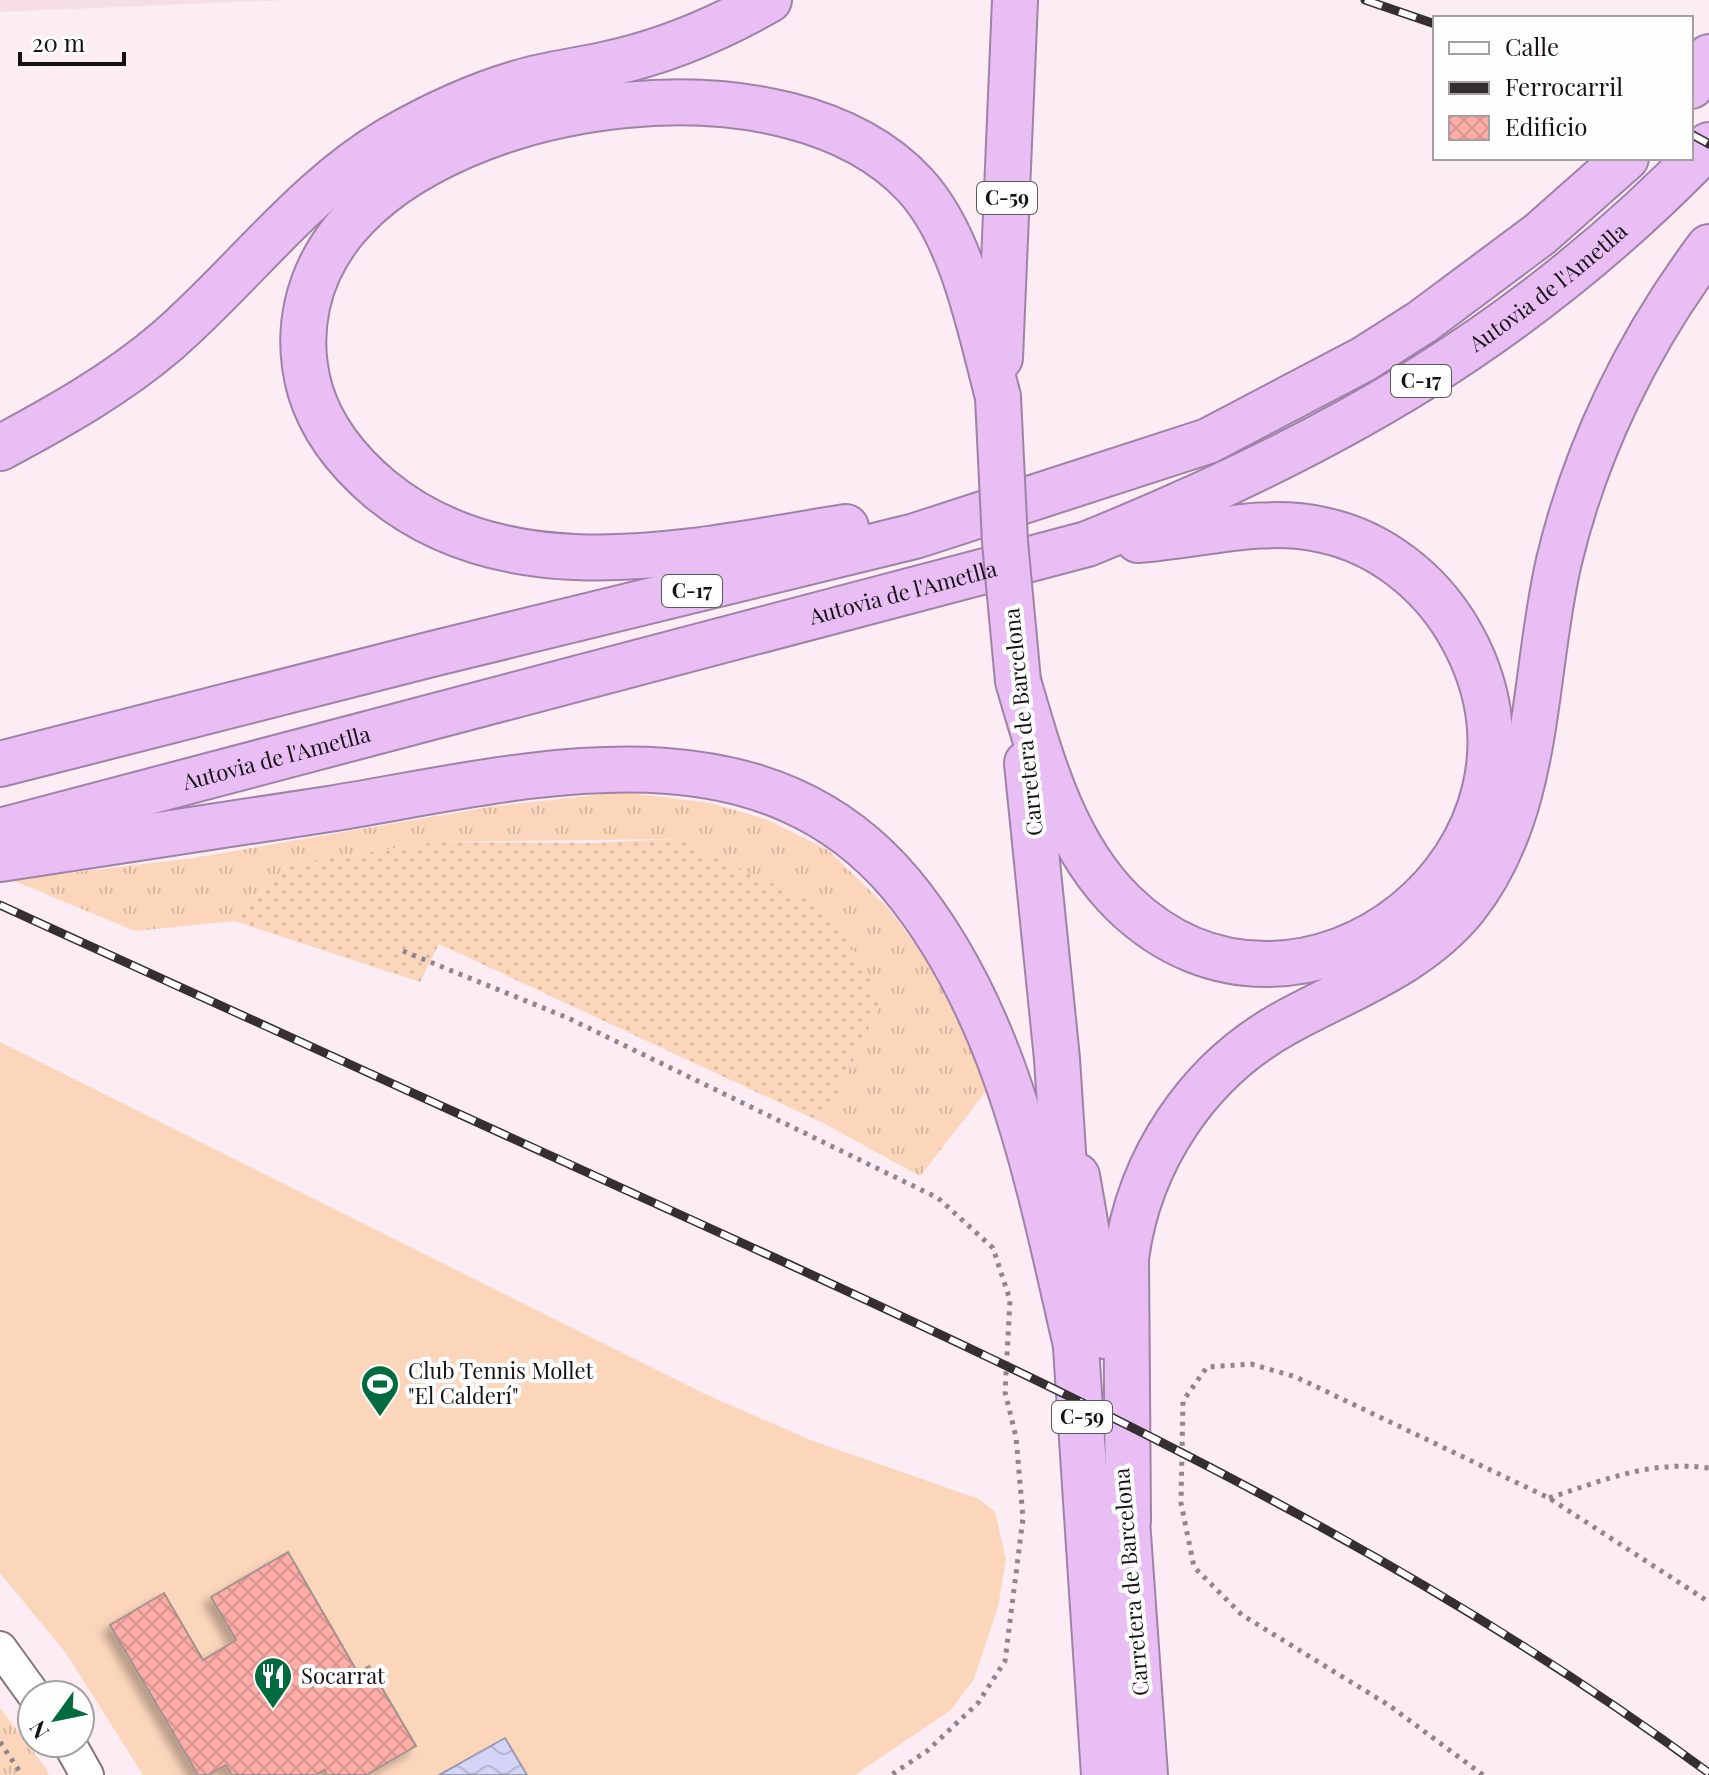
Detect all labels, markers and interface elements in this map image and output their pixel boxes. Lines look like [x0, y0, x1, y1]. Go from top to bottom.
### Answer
scale bar [20, 16, 124, 66]
legend [1433, 16, 1693, 160]
text: 20 m [32, 26, 85, 58]
text: Calle [1505, 30, 1559, 62]
text: Ferrocarril [1505, 70, 1623, 102]
text: Edificio [1505, 110, 1587, 142]
road number: C-59 [977, 182, 1037, 214]
street label: Autovia de l'Ametlla [1462, 216, 1633, 358]
road number: C-17 [1391, 365, 1451, 397]
street label: Autovia de l'Ametlla [805, 552, 1000, 631]
road number: C-17 [662, 575, 722, 607]
street label: Carretera de Barcelona [995, 607, 1049, 837]
street label: Autovia de l'Ametlla [178, 718, 373, 796]
place label: Club Tennis Mollet "El Calderí" [408, 1355, 595, 1410]
sports icon: Club Tennis Mollet "El Calderí" [359, 1363, 401, 1418]
road number: C-59 [1052, 1401, 1112, 1433]
street label: Carretera de Barcelona [1105, 1467, 1155, 1697]
restaurant icon: Socarrat [252, 1655, 294, 1710]
place label: Socarrat [301, 1660, 386, 1690]
north arrow [16, 1679, 96, 1759]
text: N [21, 1716, 55, 1745]

